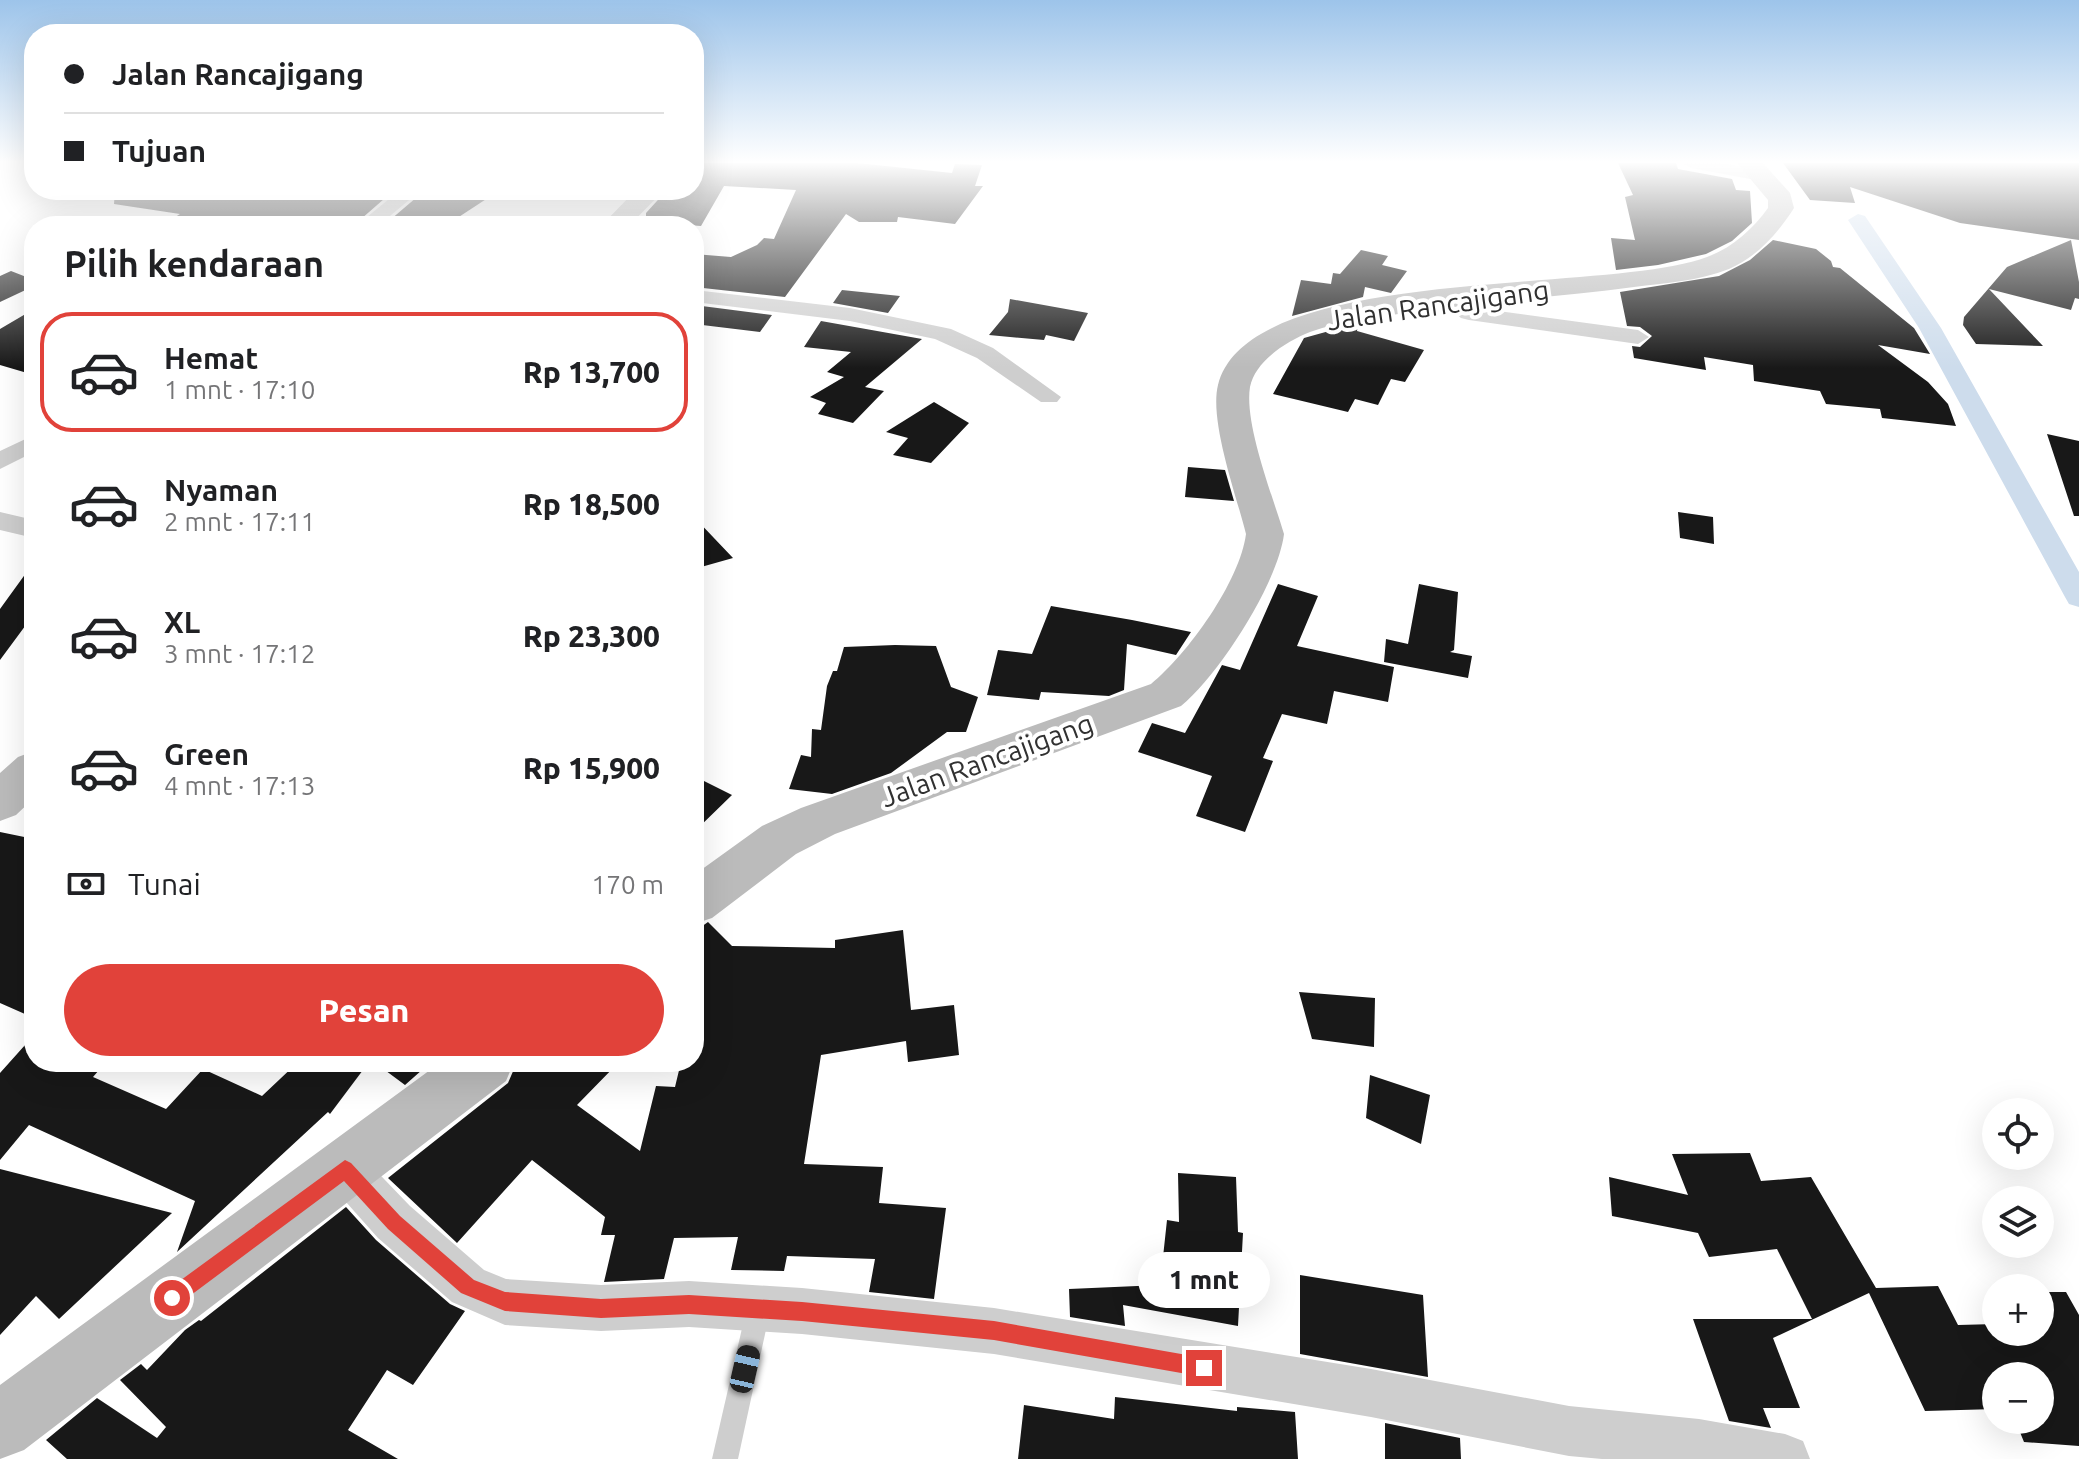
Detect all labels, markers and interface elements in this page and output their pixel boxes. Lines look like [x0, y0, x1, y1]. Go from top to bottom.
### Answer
text: Jalan Rancajigang [112, 57, 364, 91]
text: Tujuan [112, 134, 206, 168]
text: Pilih kendaraan [64, 243, 324, 284]
street label: Jalan Rancajigang [1325, 274, 1551, 335]
icon: car [68, 336, 140, 408]
text: Hemat [164, 341, 258, 375]
text: Rp 13,700 [523, 355, 660, 389]
text: 1 mnt · 17:10 [164, 375, 315, 404]
icon: car [68, 468, 140, 540]
text: Nyaman [164, 473, 278, 507]
text: Rp 18,500 [523, 487, 660, 521]
text: 2 mnt · 17:11 [164, 507, 315, 536]
icon: car [68, 600, 140, 672]
text: XL [164, 605, 200, 639]
text: Rp 23,300 [523, 619, 660, 653]
text: 3 mnt · 17:12 [164, 639, 315, 668]
street label: Jalan Rancajigang [876, 707, 1097, 812]
icon: car [68, 732, 140, 804]
text: Green [164, 737, 249, 771]
text: Rp 15,900 [523, 751, 660, 785]
text: 4 mnt · 17:13 [164, 771, 315, 800]
icon: cash [64, 862, 108, 906]
text: Tunai [128, 867, 201, 901]
text: 170 m [592, 870, 664, 899]
button: Pesan [64, 964, 664, 1056]
map controls [1982, 1098, 2054, 1434]
button: locate [1982, 1098, 2054, 1170]
button: layers [1982, 1186, 2054, 1258]
callout: 1 mnt [1138, 1252, 1270, 1308]
text: 1 mnt [1169, 1265, 1239, 1294]
button: + [1982, 1274, 2054, 1346]
route start [154, 1280, 190, 1316]
car [728, 1343, 762, 1395]
route end [1186, 1350, 1222, 1386]
button: − [1982, 1362, 2054, 1434]

